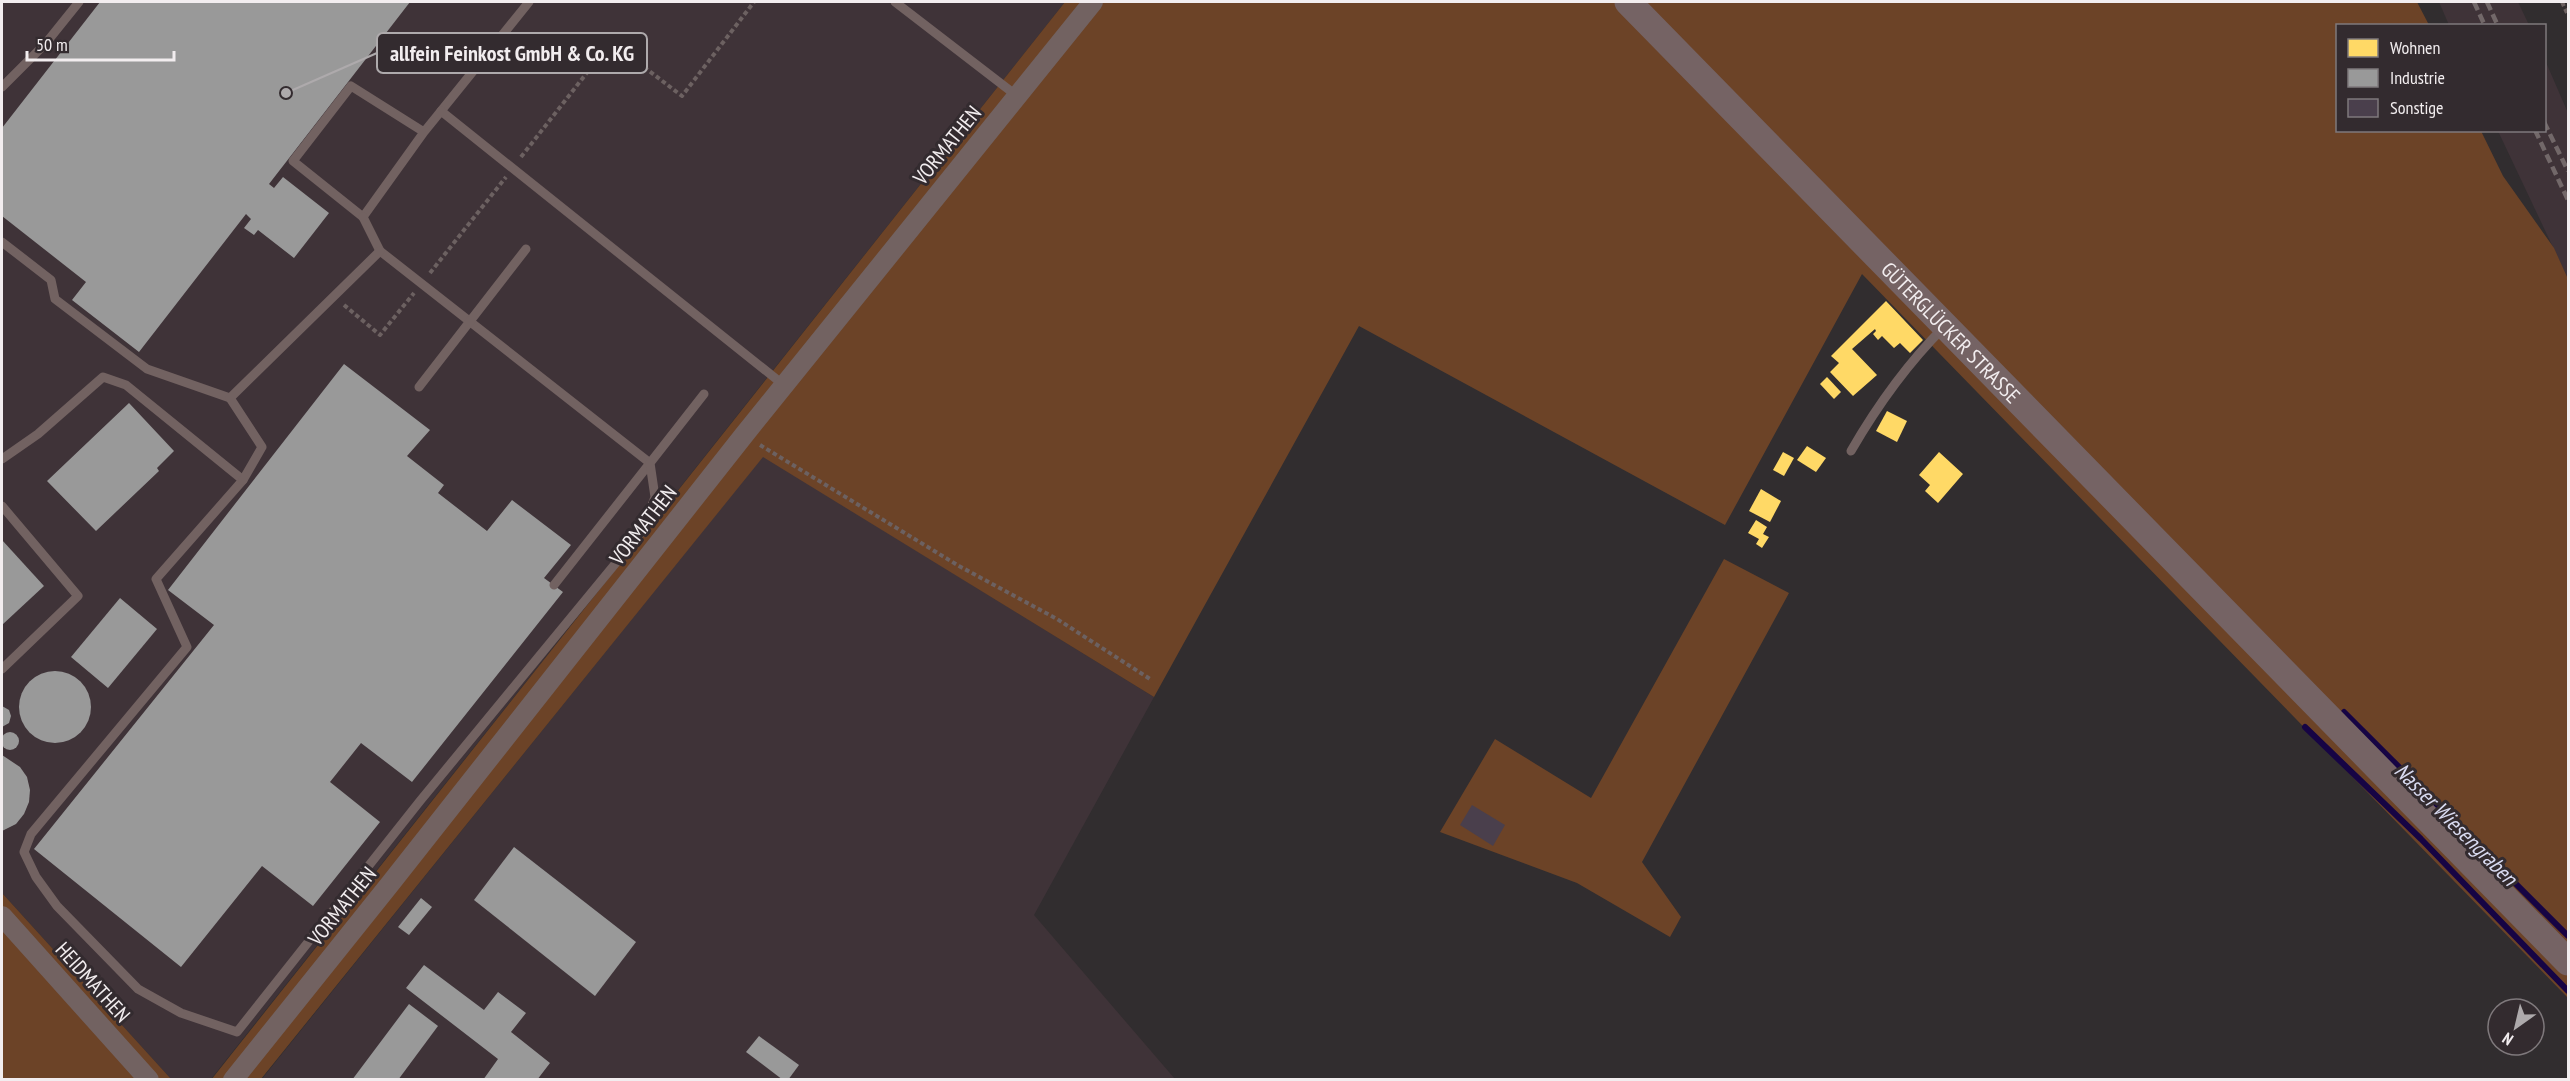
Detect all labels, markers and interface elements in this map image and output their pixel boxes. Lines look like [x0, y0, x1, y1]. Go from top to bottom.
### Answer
scale bar [27, 24, 174, 62]
legend [2336, 24, 2546, 132]
text: 50 m [36, 33, 68, 56]
callout: allfein Feinkost GmbH & Co. KG [377, 33, 647, 73]
text: Wohnen [2390, 36, 2440, 59]
text: allfein Feinkost GmbH & Co. KG [390, 39, 634, 67]
text: Industrie [2390, 66, 2445, 89]
text: Sonstige [2390, 96, 2444, 119]
street label: VORMATHEN [906, 100, 987, 191]
street label: GÜTERGLÜCKER STRASSE [1876, 256, 2027, 409]
street label: VORMATHEN [603, 480, 683, 571]
water label: Nasser Wiesengraben [2389, 757, 2524, 892]
street label: VORMATHEN [301, 861, 382, 952]
street label: HEIDMATHEN [50, 936, 136, 1028]
north arrow [2486, 997, 2546, 1057]
text: N [2498, 1029, 2517, 1050]

